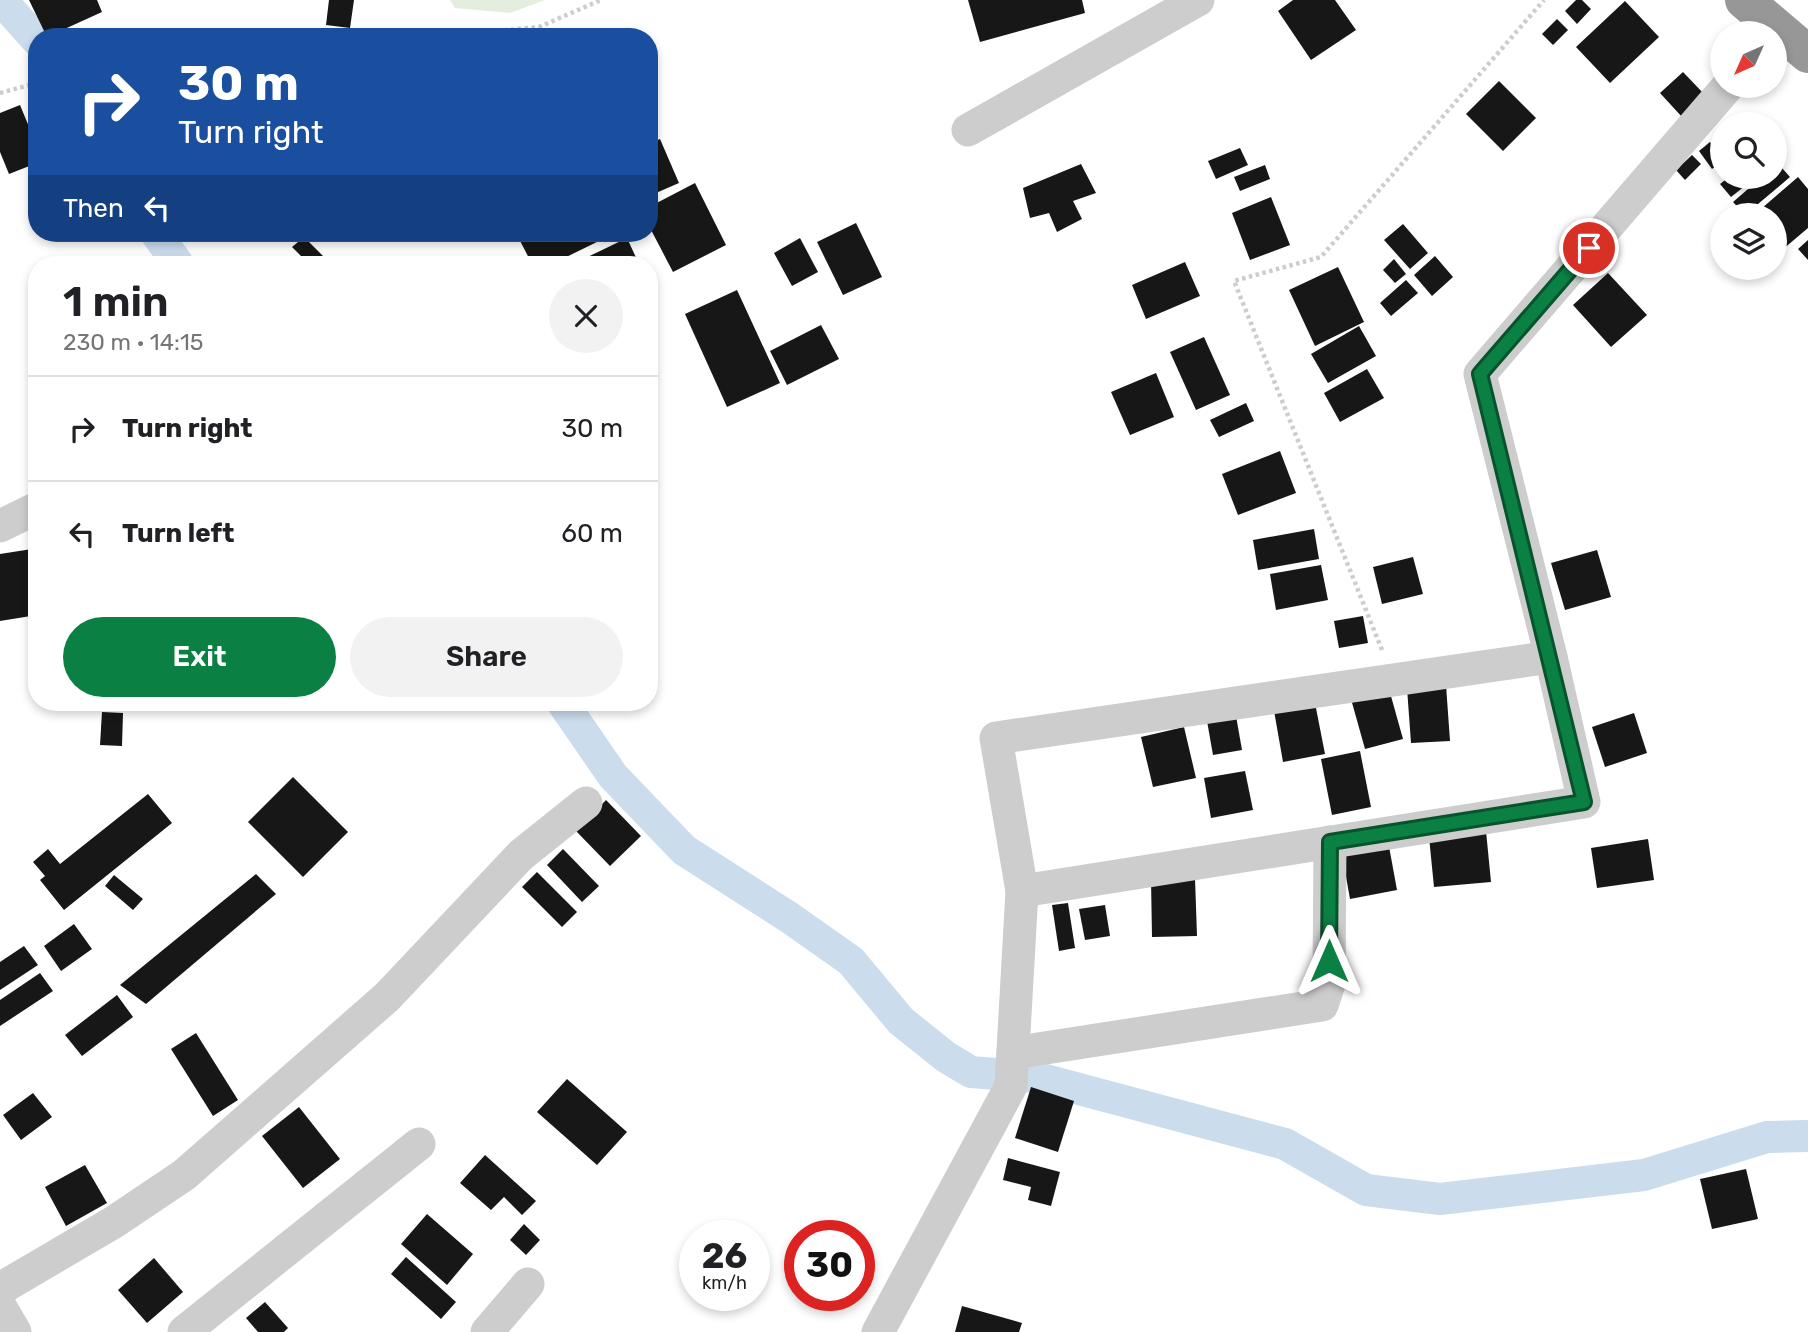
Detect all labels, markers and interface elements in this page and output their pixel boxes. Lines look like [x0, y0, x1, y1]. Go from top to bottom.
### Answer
north arrow [1710, 21, 1787, 98]
map controls [1710, 21, 1787, 280]
text: 30 m [178, 54, 299, 112]
icon: right [63, 56, 154, 147]
button: search [1710, 112, 1787, 189]
text: Turn right [178, 113, 323, 151]
icon: left [138, 189, 176, 227]
text: Then [63, 193, 124, 224]
button: layers [1710, 203, 1787, 280]
pin [1559, 218, 1619, 278]
icon: arrive [1570, 229, 1608, 267]
text: 1 min [63, 277, 169, 327]
button: close [549, 279, 623, 353]
text: 230 m · 14:15 [63, 328, 203, 356]
icon: right [63, 410, 101, 448]
text: Turn right [122, 413, 252, 444]
text: 30 m [561, 413, 623, 444]
icon: left [63, 515, 101, 553]
text: Turn left [122, 518, 234, 549]
text: 60 m [561, 518, 623, 549]
button: Exit [63, 617, 336, 697]
button: Share [350, 617, 623, 697]
position arrow [1292, 924, 1366, 998]
speed limit sign: 30 [784, 1220, 875, 1311]
text: 26 [702, 1235, 747, 1277]
text: km/h [702, 1272, 747, 1294]

